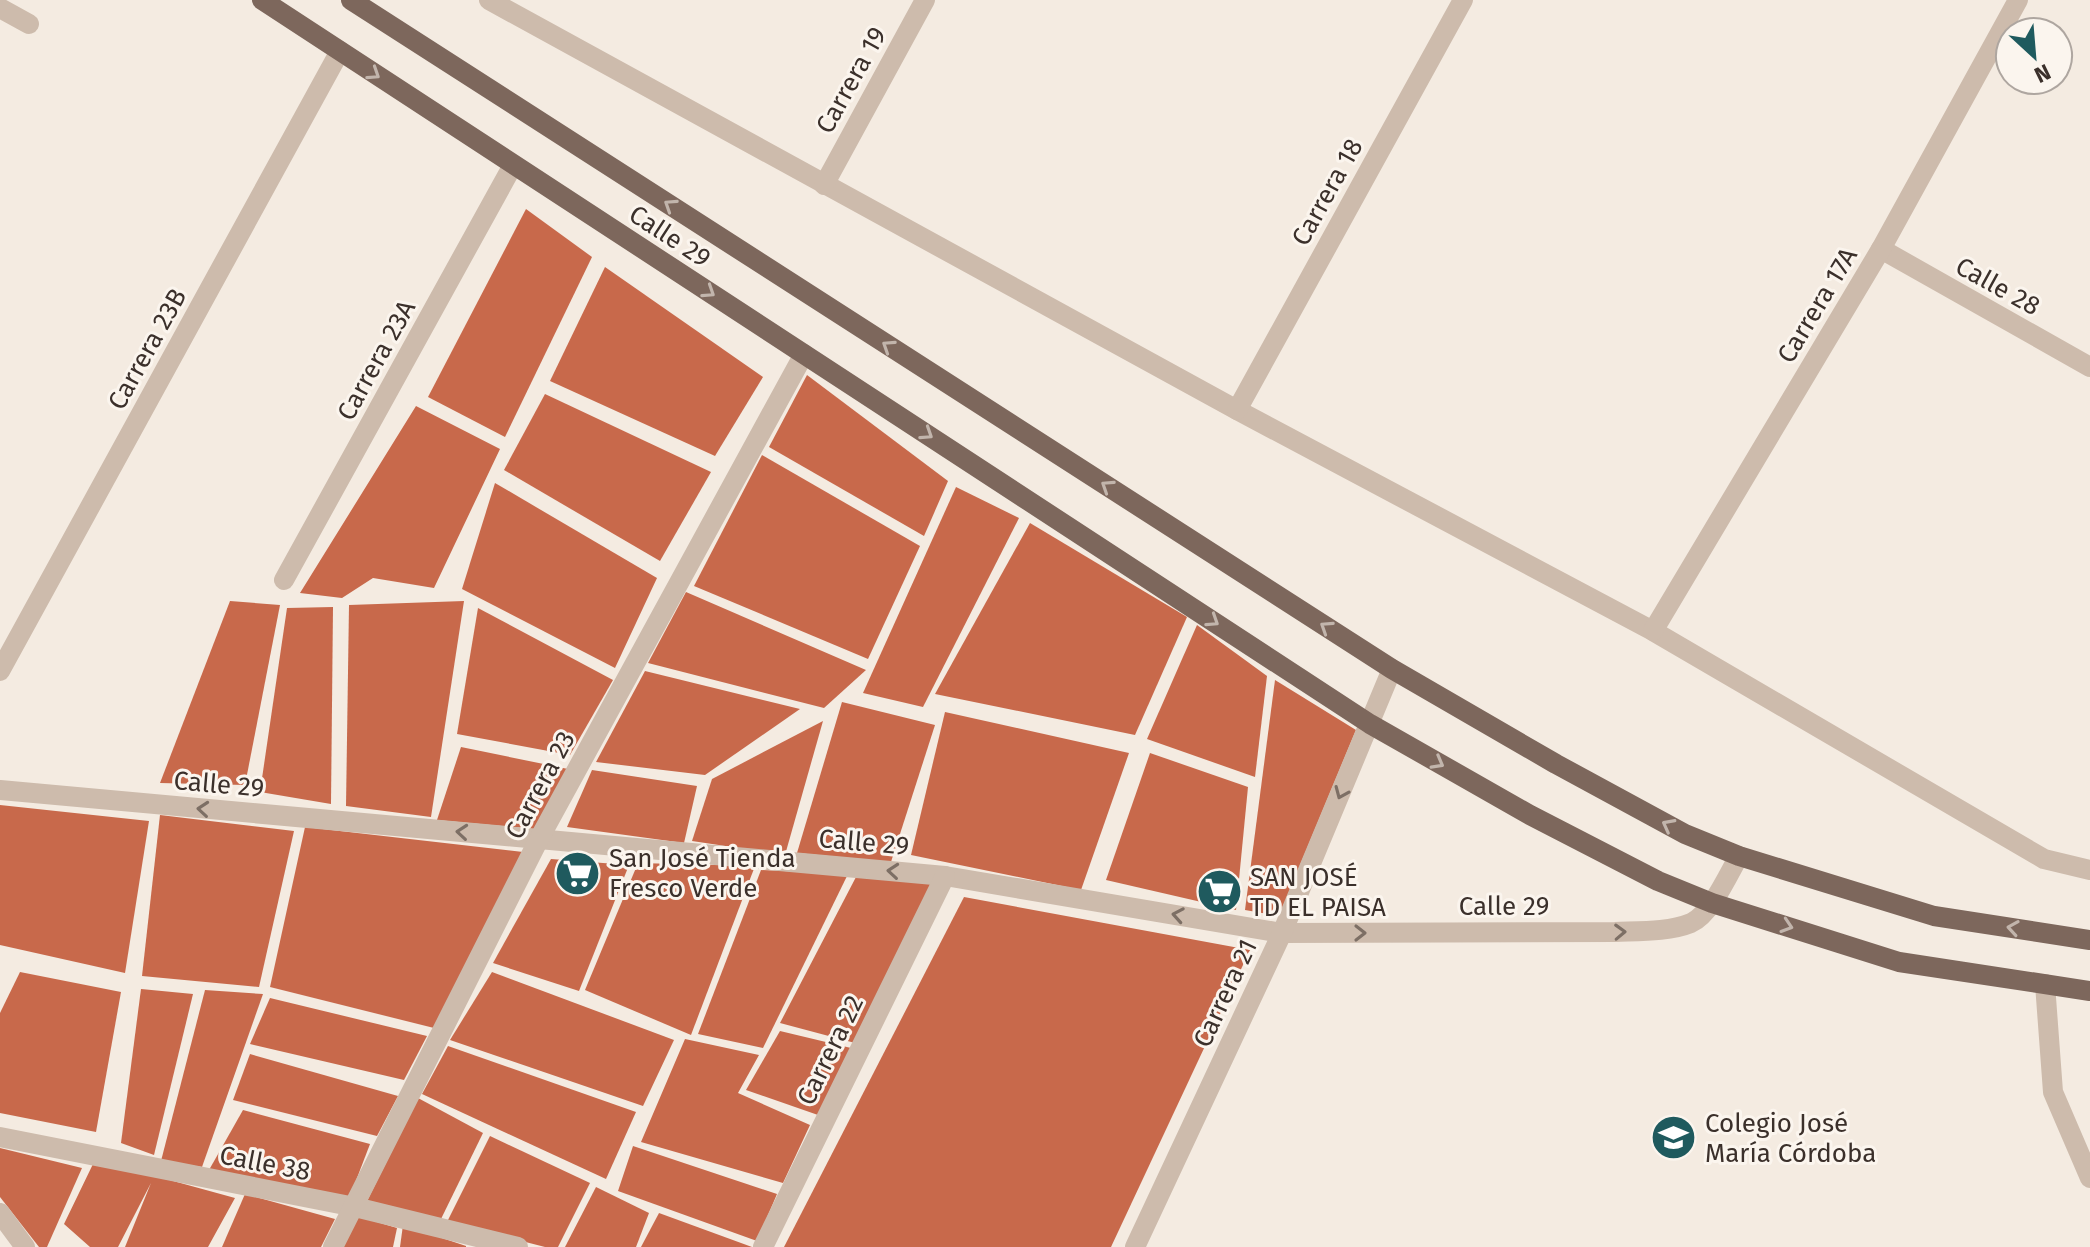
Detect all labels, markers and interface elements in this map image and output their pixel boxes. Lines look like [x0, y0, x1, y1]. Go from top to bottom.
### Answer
north arrow [1994, 16, 2074, 96]
street label: Carrera 19 [810, 22, 893, 139]
text: N [2030, 58, 2055, 89]
one-way arrow [365, 64, 379, 79]
street label: Carrera 18 [1285, 133, 1370, 251]
street label: Calle 29 [623, 199, 716, 274]
one-way arrow [664, 200, 678, 215]
street label: Carrera 17A [1771, 242, 1864, 369]
street label: Calle 28 [1950, 251, 2045, 322]
one-way arrow [700, 282, 715, 297]
street label: Carrera 23B [101, 283, 193, 415]
street label: Carrera 23A [331, 295, 422, 426]
one-way arrow [883, 340, 897, 355]
one-way arrow [918, 424, 932, 439]
one-way arrow [1101, 481, 1116, 496]
one-way arrow [1204, 612, 1219, 627]
one-way arrow [1320, 621, 1335, 636]
street label: Carrera 23 [499, 726, 582, 845]
one-way arrow [1429, 753, 1444, 769]
street label: Calle 29 [172, 765, 265, 804]
one-way arrow [1335, 785, 1351, 799]
one-way arrow [196, 800, 209, 817]
one-way arrow [1662, 819, 1676, 834]
street label: Calle 29 [817, 823, 910, 862]
one-way arrow [455, 824, 468, 841]
place label: San José Tienda Fresco Verde [609, 843, 796, 904]
supermarket icon: San José Tienda Fresco Verde [554, 849, 602, 897]
place label: SAN JOSÉ TD EL PAISA [1250, 862, 1386, 923]
one-way arrow [886, 863, 899, 880]
supermarket icon: SAN JOSÉ TD EL PAISA [1195, 868, 1243, 916]
street label: Calle 29 [1459, 891, 1549, 922]
one-way arrow [1171, 907, 1185, 924]
one-way arrow [1779, 917, 1793, 933]
one-way arrow [2006, 920, 2020, 937]
one-way arrow [1614, 923, 1627, 940]
one-way arrow [1354, 924, 1367, 942]
street label: Carrera 21 [1187, 934, 1264, 1052]
street label: Carrera 22 [791, 990, 870, 1110]
place label: Colegio José María Córdoba [1705, 1108, 1876, 1169]
school or university icon: Colegio José María Córdoba [1650, 1114, 1698, 1162]
street label: Calle 38 [217, 1140, 313, 1187]

